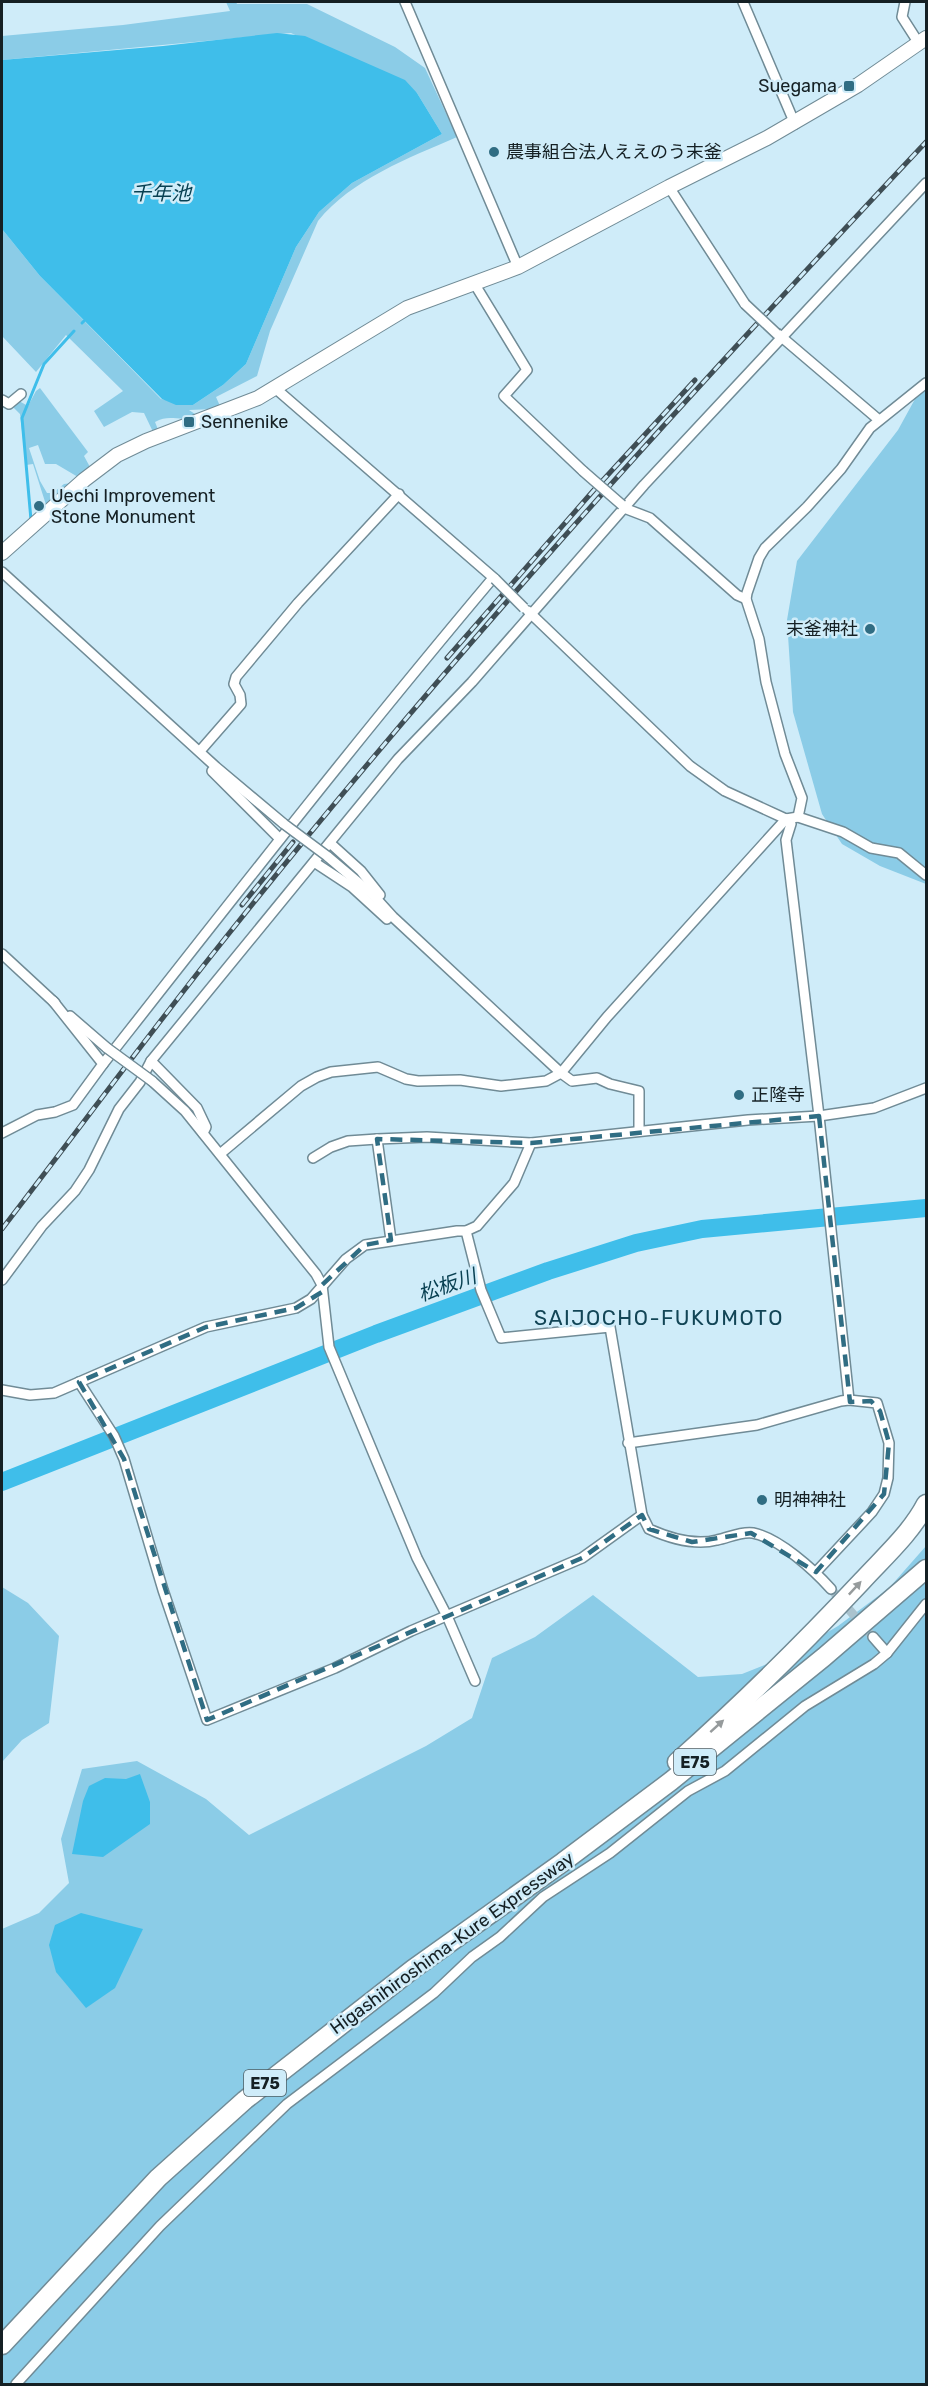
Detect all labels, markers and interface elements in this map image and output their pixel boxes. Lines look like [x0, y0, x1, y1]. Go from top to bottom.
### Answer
place label: Suegama [758, 75, 837, 97]
marker: Suegama [842, 79, 856, 93]
place label: 農事組合法人ええのう末釜 [506, 141, 722, 163]
marker: 農事組合法人ええのう末釜 [487, 145, 501, 159]
water label: 千年池 [131, 181, 193, 205]
place label: Sennenike [201, 411, 288, 433]
marker: Sennenike [182, 415, 196, 429]
place label: Uechi Improvement Stone Monument [51, 485, 215, 528]
marker: Uechi Improvement Stone Monument [32, 499, 46, 513]
place label: 末釜神社 [786, 618, 858, 640]
marker: 末釜神社 [863, 622, 877, 636]
place label: 正隆寺 [751, 1084, 805, 1106]
marker: 正隆寺 [732, 1088, 746, 1102]
water label: 松板川 [415, 1263, 481, 1306]
district label: SAIJOCHO-FUKUMOTO [534, 1305, 784, 1330]
place label: 明神神社 [774, 1489, 846, 1511]
marker: 明神神社 [755, 1493, 769, 1507]
one-way arrow [848, 1581, 862, 1596]
one-way arrow [709, 1720, 724, 1733]
road number: E75 [674, 1749, 716, 1775]
street label: Higashihiroshima-Kure Expressway [326, 1847, 578, 2039]
road number: E75 [244, 2070, 286, 2096]

